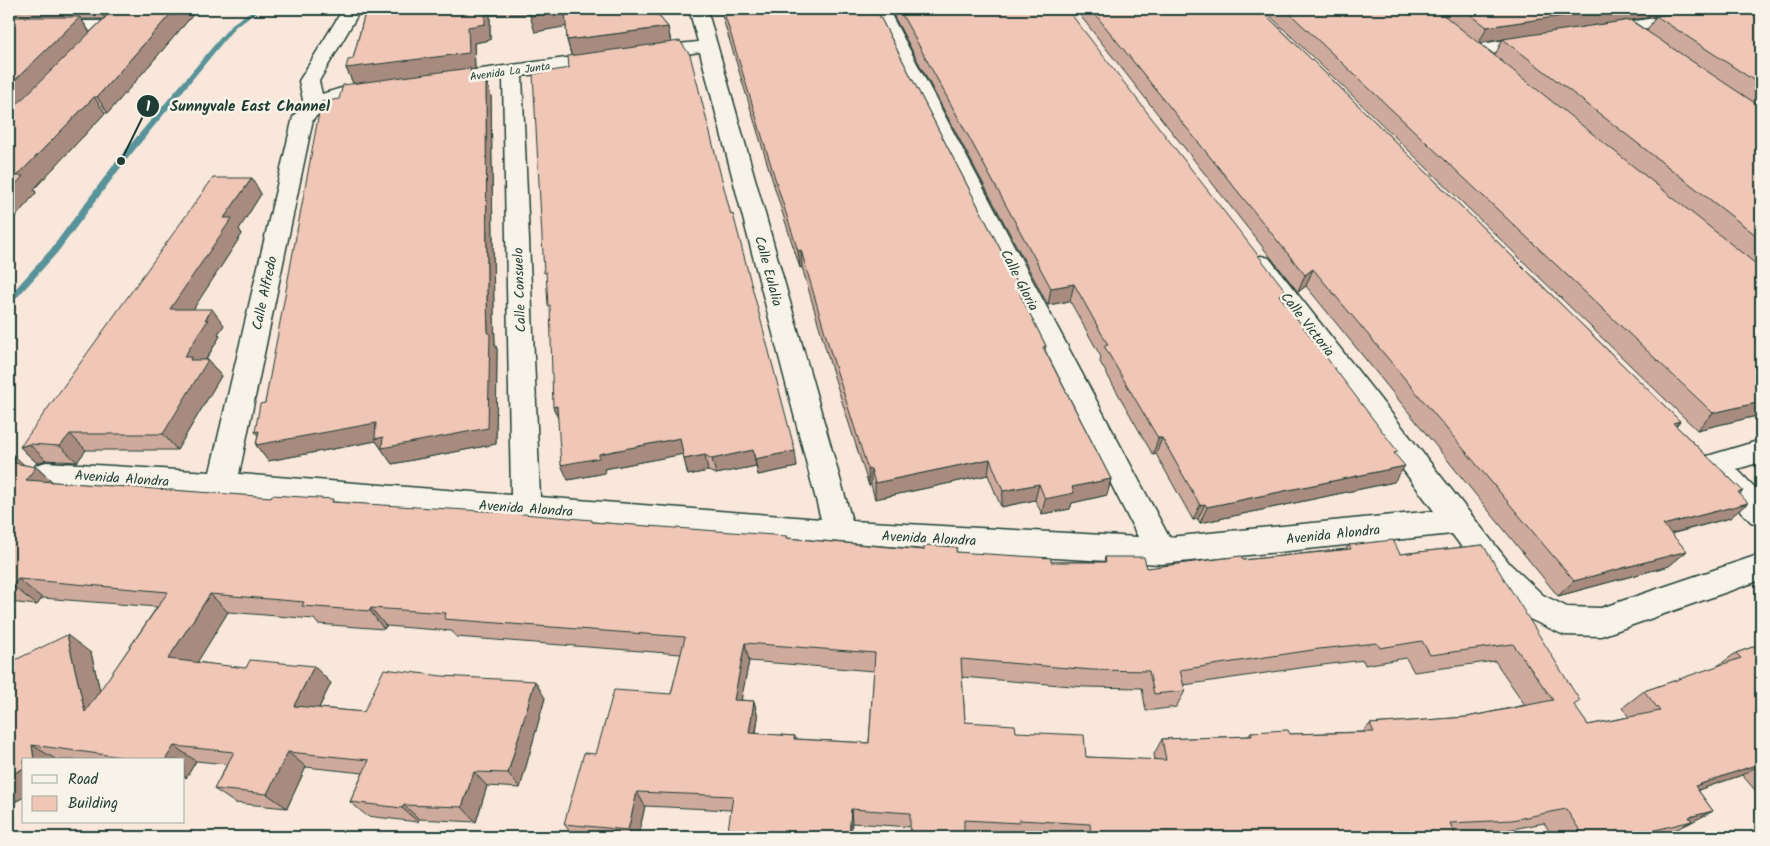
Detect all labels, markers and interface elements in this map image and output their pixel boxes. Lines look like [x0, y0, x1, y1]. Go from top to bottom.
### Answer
street label: Avenida La Junta [469, 57, 552, 87]
callout: Sunnyvale East Channel [135, 91, 340, 121]
text: 1 [146, 95, 151, 119]
text: Sunnyvale East Channel [170, 95, 330, 119]
street label: Calle Eulalia [748, 234, 788, 309]
street label: Calle Gloria [994, 246, 1044, 315]
street label: Calle Consuelo [508, 247, 532, 333]
street label: Calle Alfredo [246, 254, 284, 332]
street label: Calle Victoria [1275, 287, 1340, 362]
street label: Avenida Alondra [74, 465, 170, 493]
street label: Avenida Alondra [478, 495, 574, 523]
street label: Avenida Alondra [1285, 519, 1381, 551]
street label: Avenida Alondra [881, 526, 977, 552]
legend [22, 758, 185, 824]
text: Road [68, 768, 99, 792]
text: Building [68, 792, 118, 816]

